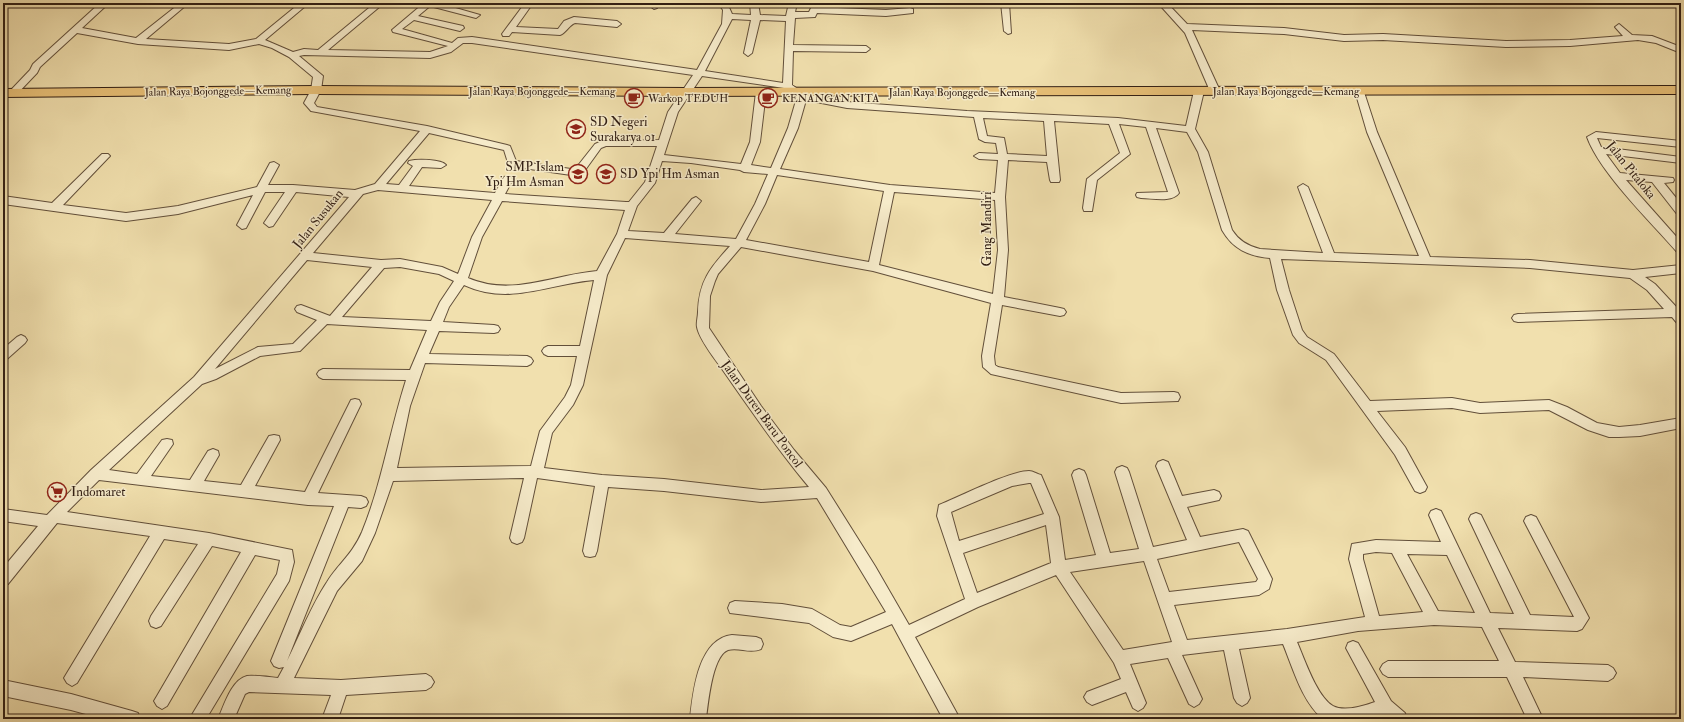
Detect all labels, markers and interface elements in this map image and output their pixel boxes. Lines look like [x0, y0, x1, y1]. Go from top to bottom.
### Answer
street label: Jalan Raya Bojonggede—Kemang [143, 83, 292, 100]
street label: Jalan Raya Bojonggede—Kemang [468, 85, 616, 99]
street label: Jalan Raya Bojonggede—Kemang [1212, 85, 1360, 99]
street label: Jalan Raya Bojonggede—Kemang [888, 86, 1036, 100]
cafe icon: Warkop TEDUH [623, 87, 645, 109]
cafe icon: KENANGAN KITA [757, 87, 779, 109]
place label: Warkop TEDUH [647, 92, 728, 106]
place label: KENANGAN KITA [782, 92, 879, 105]
place label: SD Negeri Surakarya 01 [590, 114, 656, 146]
school or university icon: SD Negeri Surakarya 01 [565, 118, 587, 140]
street label: Jalan Pitaloka [1602, 137, 1660, 203]
place label: SMP Islam Ypi Hm Asman [485, 159, 564, 191]
school or university icon: SMP Islam Ypi Hm Asman [567, 163, 589, 185]
school or university icon: SD Ypi Hm Asman [595, 163, 617, 185]
place label: SD Ypi Hm Asman [620, 166, 720, 183]
street label: Jalan Susukan [289, 186, 347, 253]
street label: Gang Mandiri [979, 191, 995, 266]
street label: Jalan Duren Baru Poncol [717, 357, 807, 471]
supermarket icon: Indomaret [46, 481, 68, 503]
place label: Indomaret [71, 484, 125, 500]

